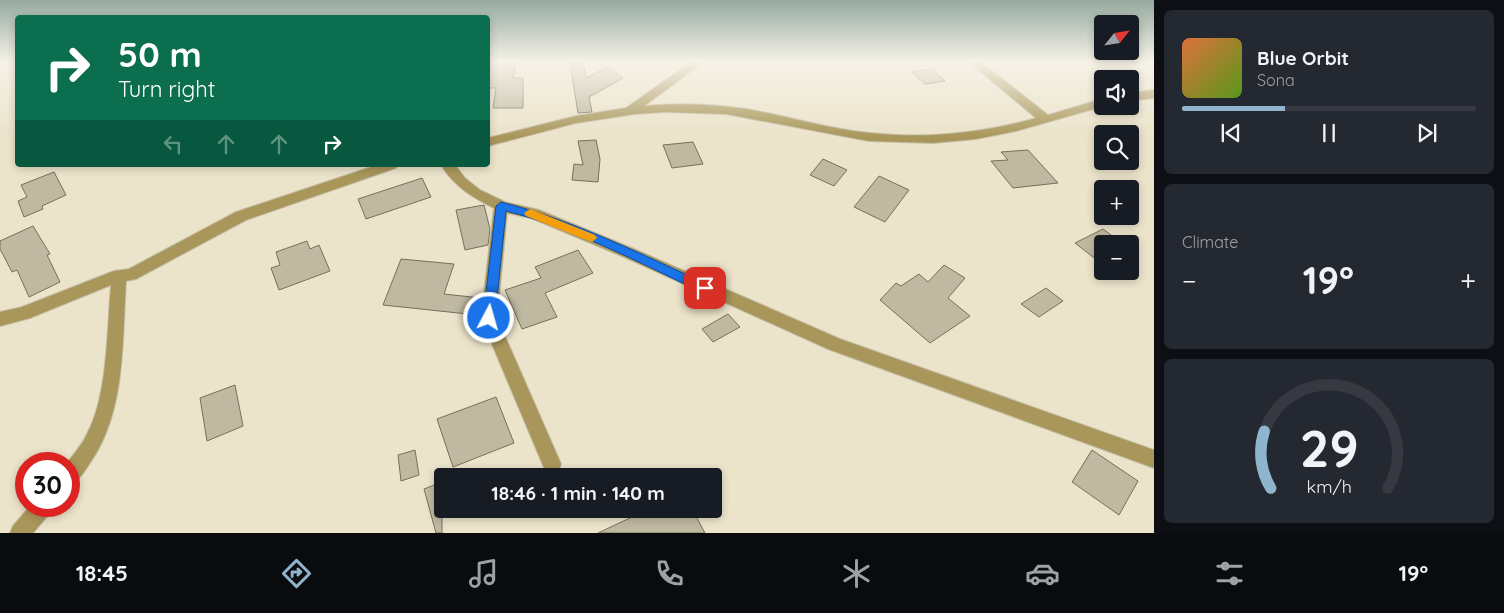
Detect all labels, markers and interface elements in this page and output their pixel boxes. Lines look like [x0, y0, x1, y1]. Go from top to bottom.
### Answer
north arrow [1094, 15, 1139, 60]
map controls [1094, 15, 1139, 280]
text: 50 m [118, 32, 202, 76]
icon: right [35, 35, 100, 100]
text: Blue Orbit [1257, 46, 1349, 70]
button: sound [1094, 70, 1139, 115]
text: Sona [1257, 70, 1295, 90]
text: Turn right [118, 75, 215, 103]
icon: previous [1217, 119, 1245, 147]
icon: pause [1315, 119, 1343, 147]
icon: next [1413, 119, 1441, 147]
button: search [1094, 125, 1139, 170]
icon: left [159, 130, 187, 158]
icon: ahead [212, 130, 240, 158]
icon: ahead [265, 130, 293, 158]
icon: right [318, 130, 346, 158]
button: + [1094, 180, 1139, 225]
text: Climate [1182, 232, 1238, 252]
button: − [1094, 235, 1139, 280]
text: 19° [1303, 256, 1354, 304]
text: − [1182, 263, 1197, 298]
text: + [1460, 263, 1476, 298]
pin [684, 267, 726, 309]
icon: arrive [691, 274, 719, 302]
position arrow [462, 291, 514, 343]
text: 29 [1299, 415, 1359, 480]
speed limit sign: 30 [15, 452, 80, 517]
text: km/h [1306, 475, 1352, 497]
text: 18:46 · 1 min · 140 m [491, 481, 665, 505]
icon: directions [279, 556, 314, 591]
icon: music [466, 556, 501, 591]
icon: phone [652, 556, 687, 591]
icon: climate [839, 556, 874, 591]
icon: car [1025, 556, 1060, 591]
icon: filters [1212, 556, 1247, 591]
text: 18:45 [76, 559, 128, 587]
text: 19° [1398, 559, 1428, 587]

